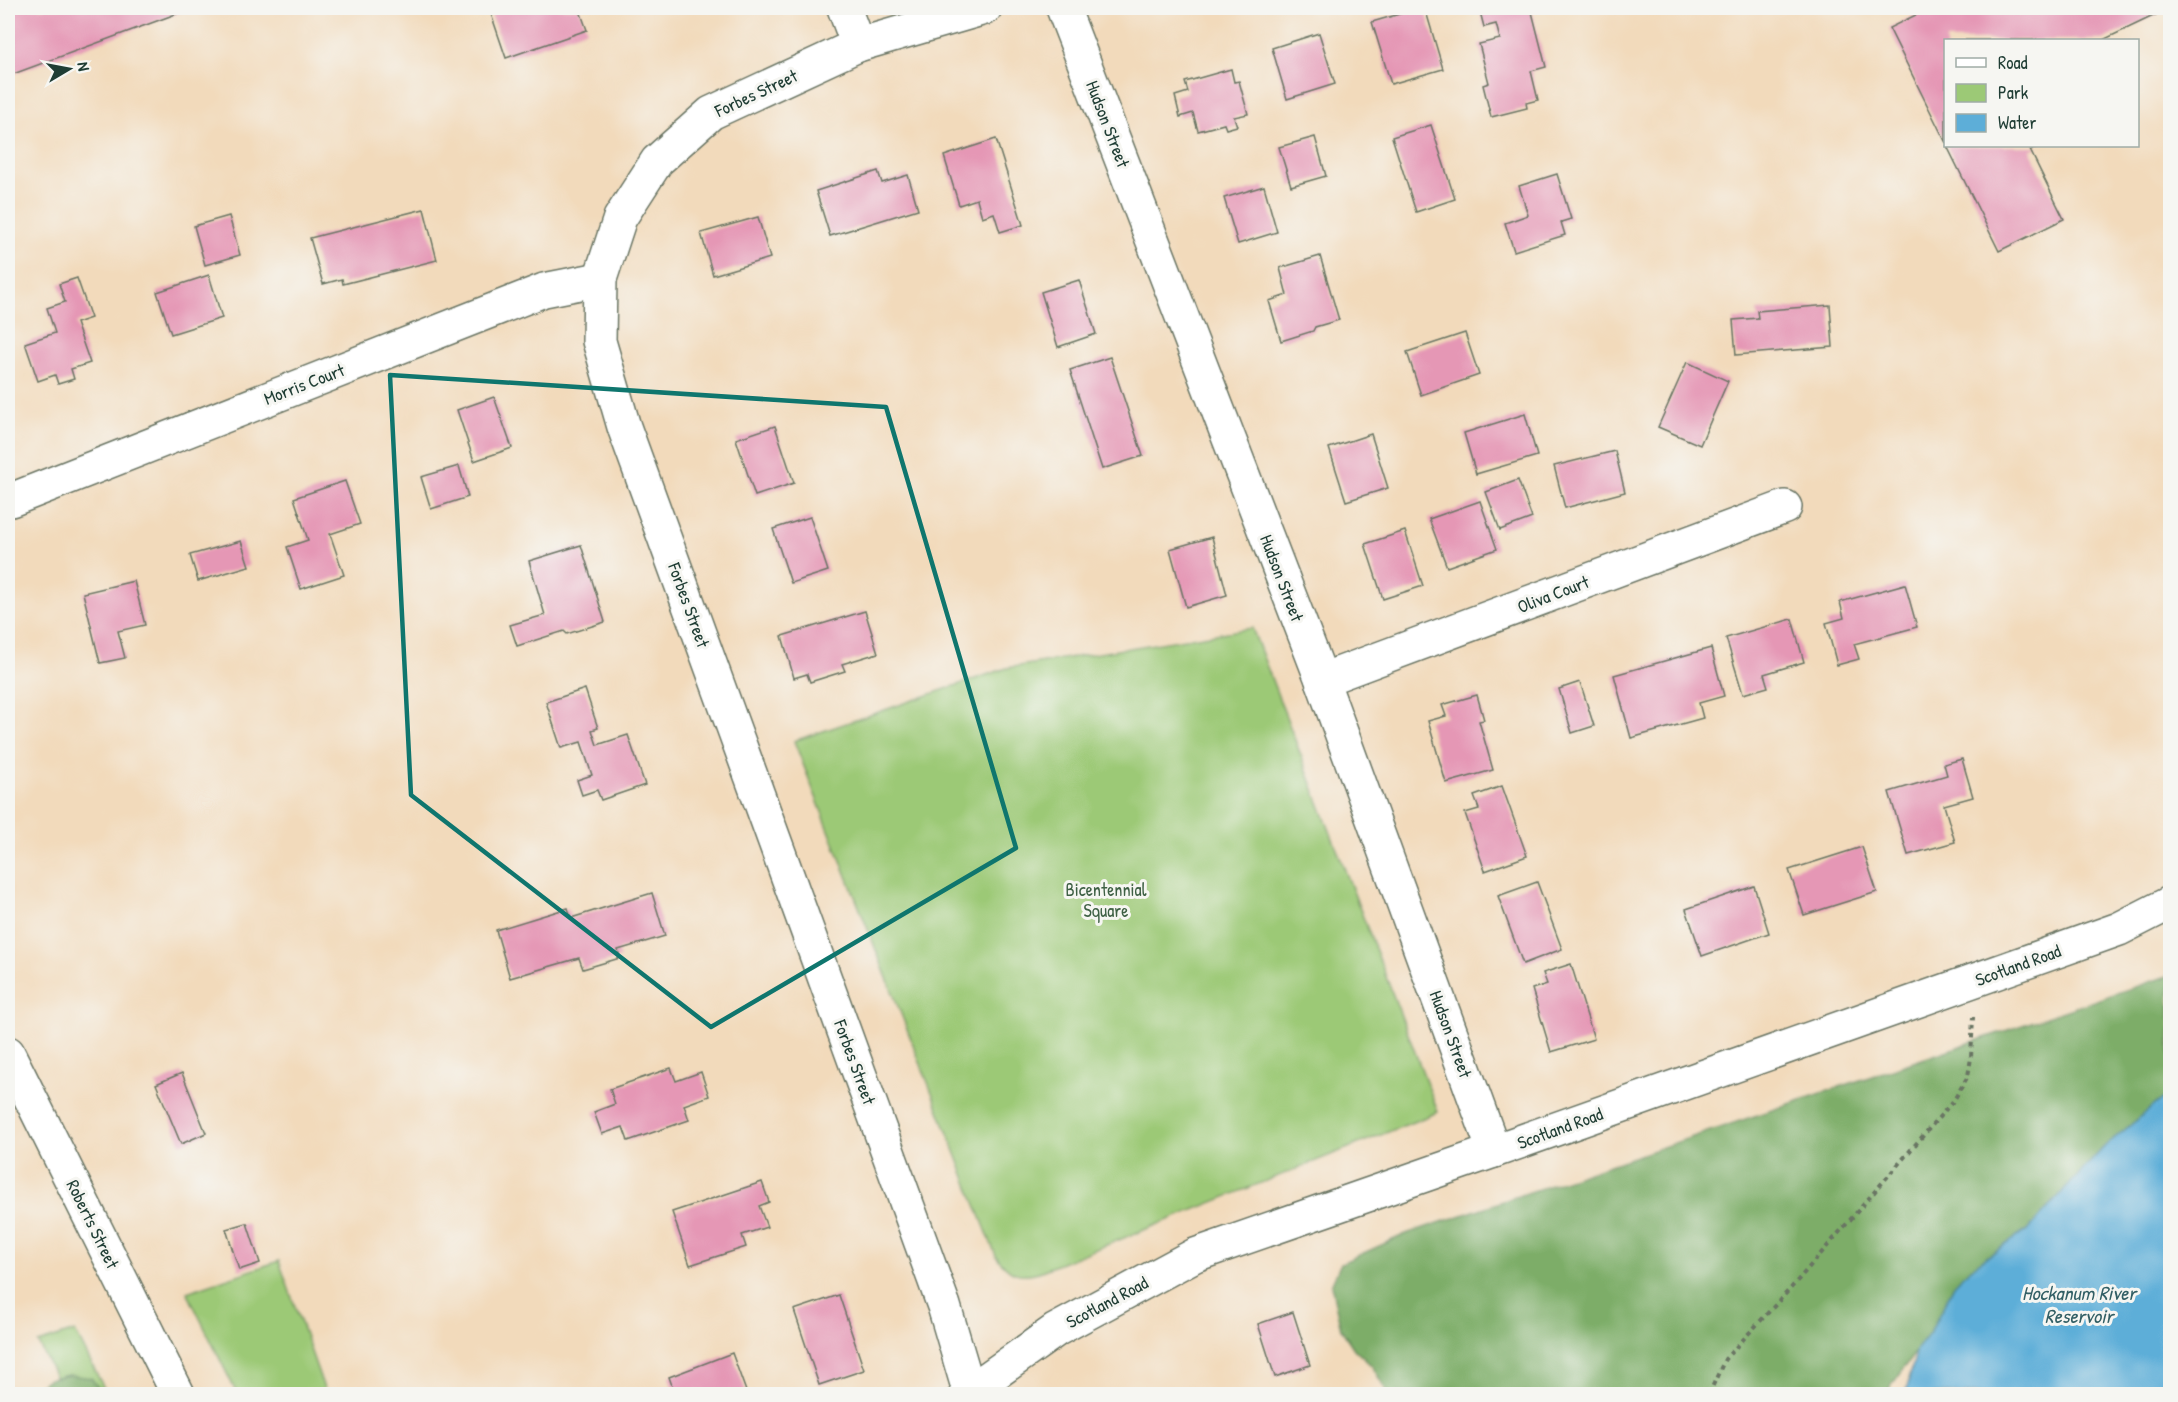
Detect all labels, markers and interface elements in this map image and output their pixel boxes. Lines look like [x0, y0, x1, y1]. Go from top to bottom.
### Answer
north arrow [39, 39, 99, 99]
legend [1944, 39, 2139, 147]
text: Road [1998, 50, 2028, 75]
text: N [72, 60, 95, 73]
street label: Forbes Street [710, 63, 802, 123]
street label: Hudson Street [1080, 77, 1136, 172]
text: Park [1998, 80, 2029, 105]
text: Water [1998, 110, 2036, 135]
street label: Morris Court [260, 357, 349, 411]
street label: Hudson Street [1254, 531, 1310, 626]
street label: Forbes Street [662, 558, 716, 652]
street label: Oliva Court [1514, 569, 1593, 619]
park label: Bicentennial Square [1066, 877, 1147, 923]
street label: Scotland Road [1972, 938, 2064, 992]
street label: Hudson Street [1424, 987, 1479, 1082]
street label: Forbes Street [828, 1015, 882, 1109]
street label: Scotland Road [1514, 1101, 1606, 1155]
street label: Roberts Street [61, 1175, 126, 1273]
street label: Scotland Road [1062, 1270, 1152, 1334]
water label: Hockanum River Reservoir [2022, 1279, 2138, 1329]

